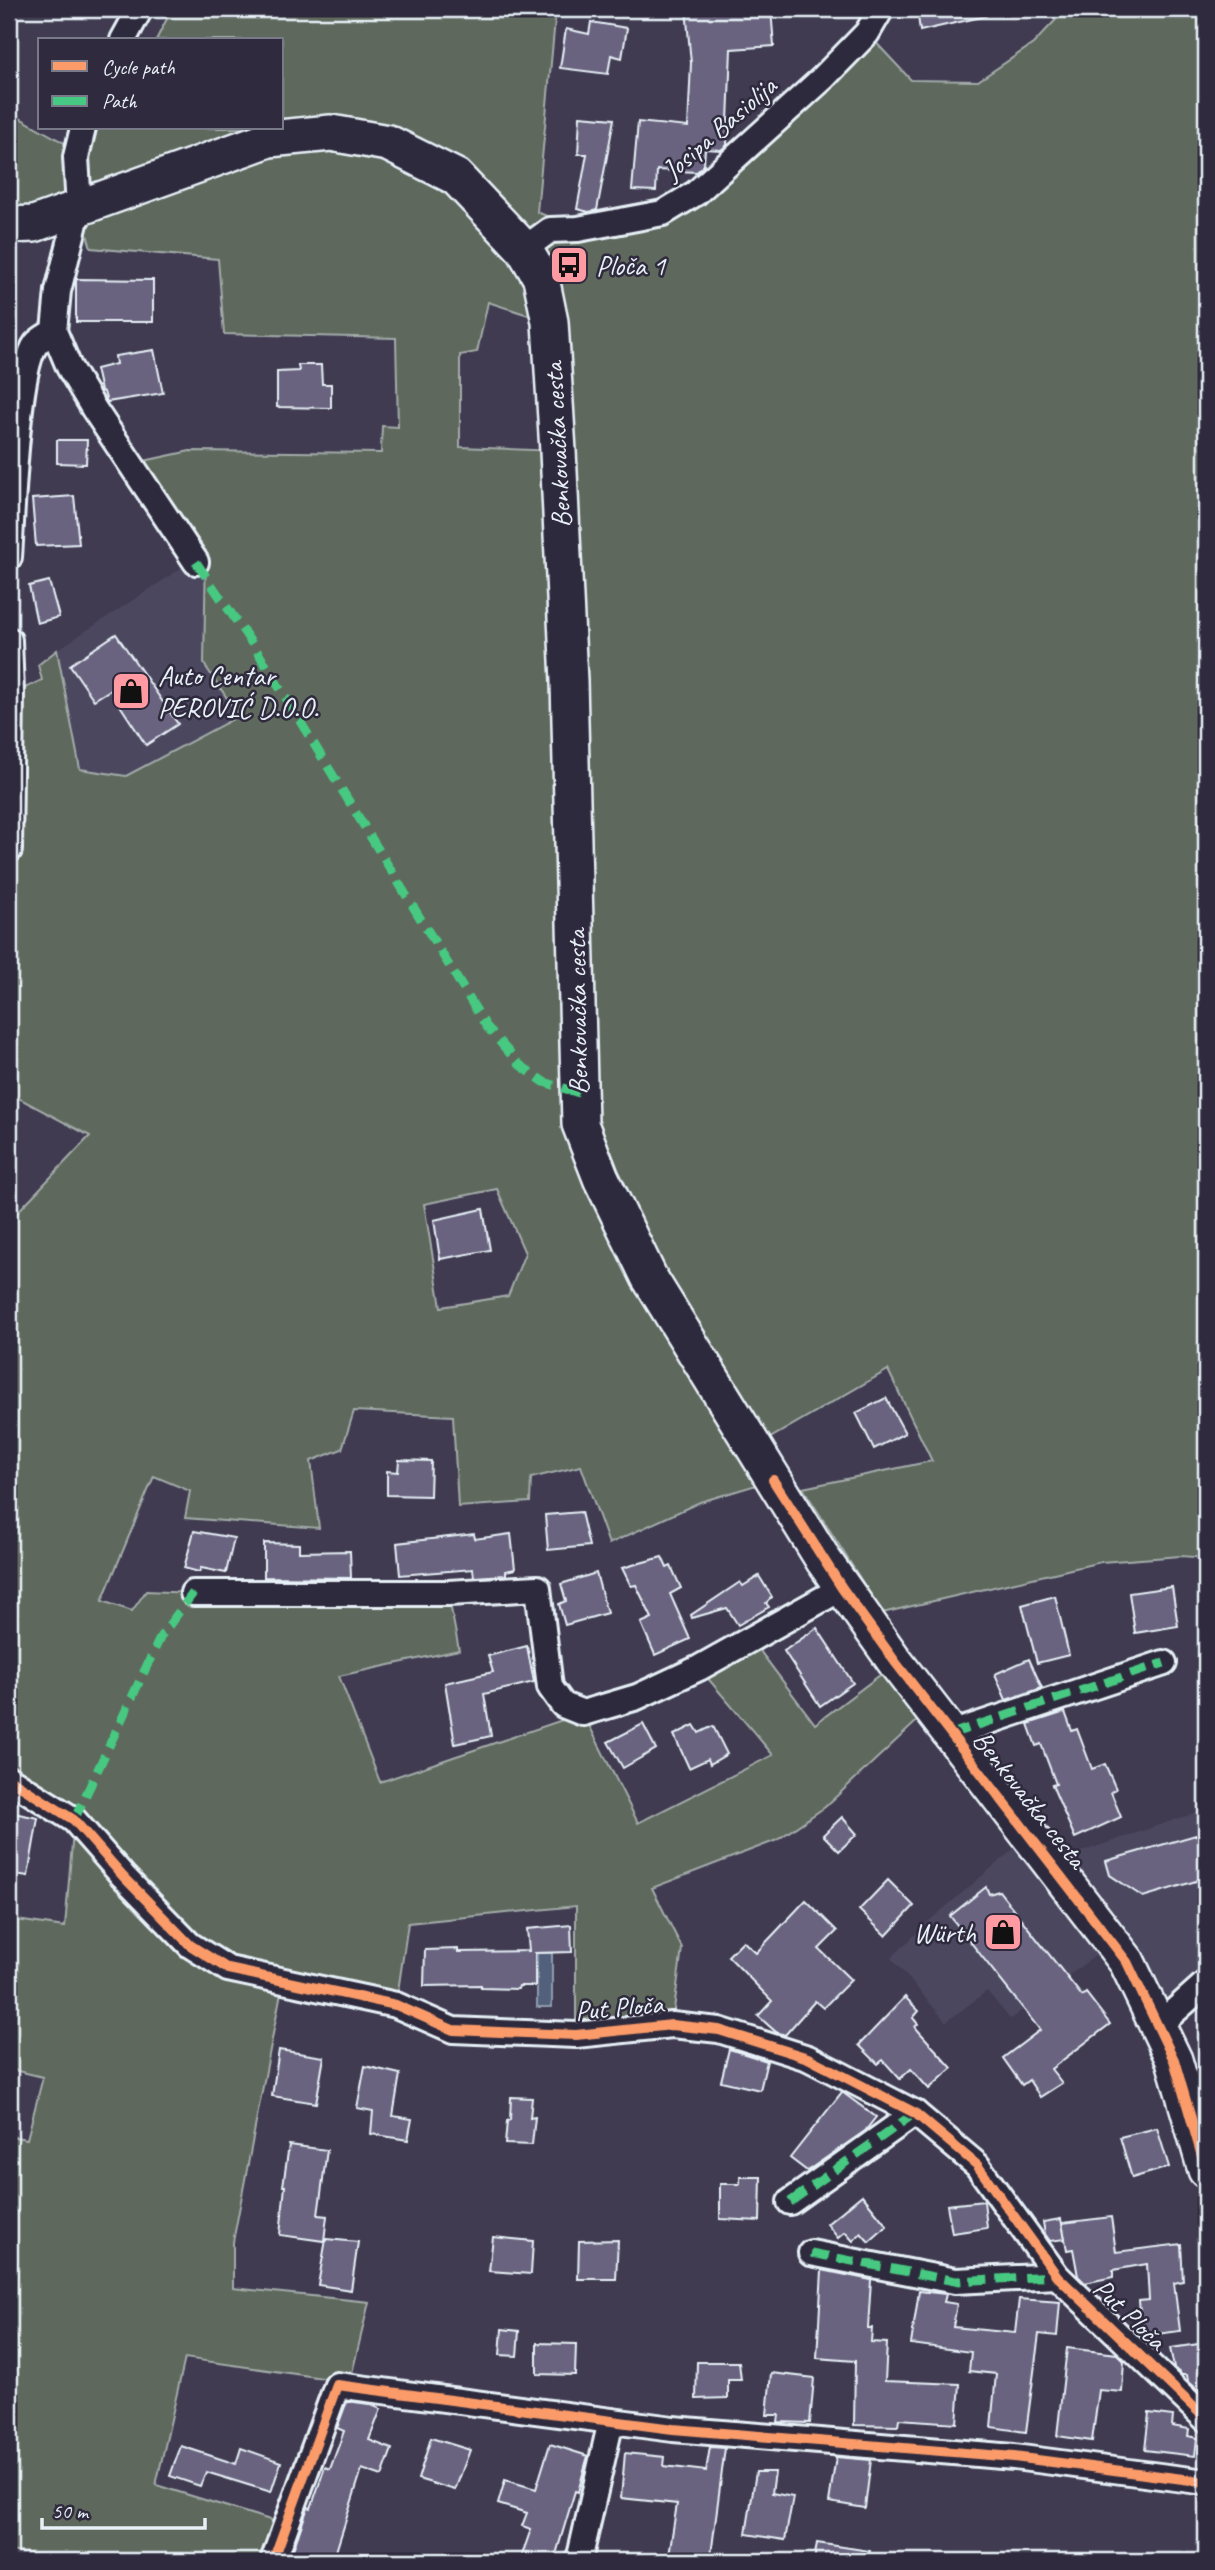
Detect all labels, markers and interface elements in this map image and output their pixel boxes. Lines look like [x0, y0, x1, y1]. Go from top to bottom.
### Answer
legend [38, 38, 284, 130]
text: Cycle path [102, 54, 175, 80]
street label: Josipa Basiolija [653, 68, 785, 189]
text: Path [102, 88, 138, 114]
bus stop icon: Ploča 1 [548, 244, 590, 286]
place label: Ploča 1 [596, 248, 667, 283]
street label: Benkovačka cesta [535, 359, 579, 529]
place label: Auto Centar PEROVIĆ D.O.O. [158, 658, 319, 725]
shop icon: Auto Centar PEROVIĆ D.O.O. [110, 670, 152, 712]
street label: Benkovačka cesta [558, 926, 596, 1095]
street label: Benkovačka cesta [965, 1723, 1096, 1877]
shop icon: Würth [982, 1911, 1024, 1953]
place label: Würth [913, 1915, 976, 1950]
street label: Put Ploča [573, 1986, 666, 2028]
street label: Put Ploča [1086, 2271, 1175, 2359]
scale bar [42, 2486, 205, 2530]
text: 50 m [52, 2498, 90, 2524]

